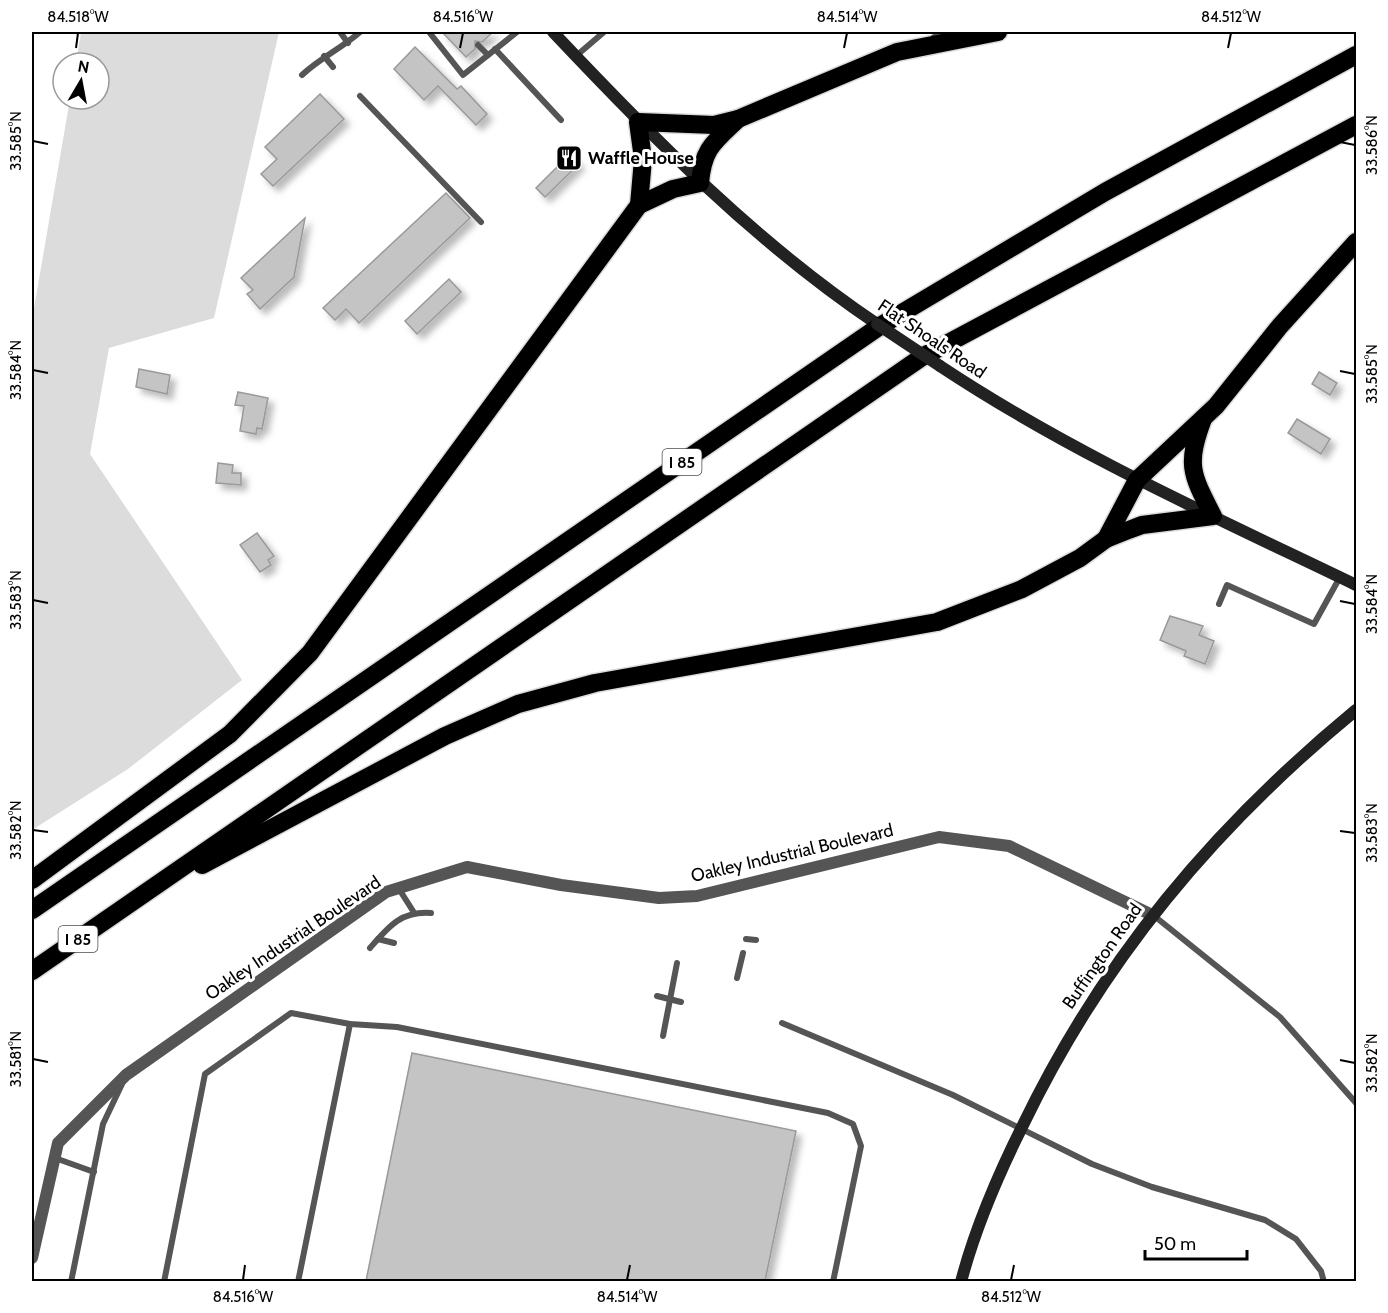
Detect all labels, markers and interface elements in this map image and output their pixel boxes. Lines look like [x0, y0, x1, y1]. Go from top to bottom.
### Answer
text: 84.518°W [47, 8, 109, 26]
text: 84.516°W [433, 8, 494, 26]
text: 84.514°W [817, 8, 878, 26]
text: 84.512°W [1201, 8, 1262, 26]
north arrow [51, 51, 111, 111]
text: N [76, 56, 91, 77]
text: 33.585°N [7, 111, 25, 171]
text: 33.586°N [1363, 115, 1381, 175]
restaurant icon: Waffle House [554, 143, 584, 173]
place label: Waffle House [588, 147, 694, 169]
street label: Flat Shoals Road [874, 295, 990, 383]
text: 33.584°N [7, 340, 25, 400]
text: 33.585°N [1363, 344, 1381, 404]
road number: I 85 [662, 449, 702, 475]
text: 33.583°N [7, 570, 25, 630]
text: 33.584°N [1363, 574, 1381, 634]
text: 33.582°N [7, 800, 25, 860]
text: 33.583°N [1363, 803, 1381, 863]
street label: Oakley Industrial Boulevard [689, 819, 895, 887]
street label: Oakley Industrial Boulevard [201, 871, 385, 1005]
street label: Buffington Road [1057, 899, 1147, 1013]
road number: I 85 [58, 926, 98, 952]
text: 33.581°N [7, 1031, 25, 1087]
text: 33.582°N [1363, 1033, 1381, 1093]
scale bar [1145, 1223, 1247, 1261]
text: 50 m [1154, 1233, 1196, 1255]
text: 84.516°W [213, 1288, 274, 1306]
text: 84.514°W [597, 1288, 658, 1306]
text: 84.512°W [981, 1288, 1042, 1306]

